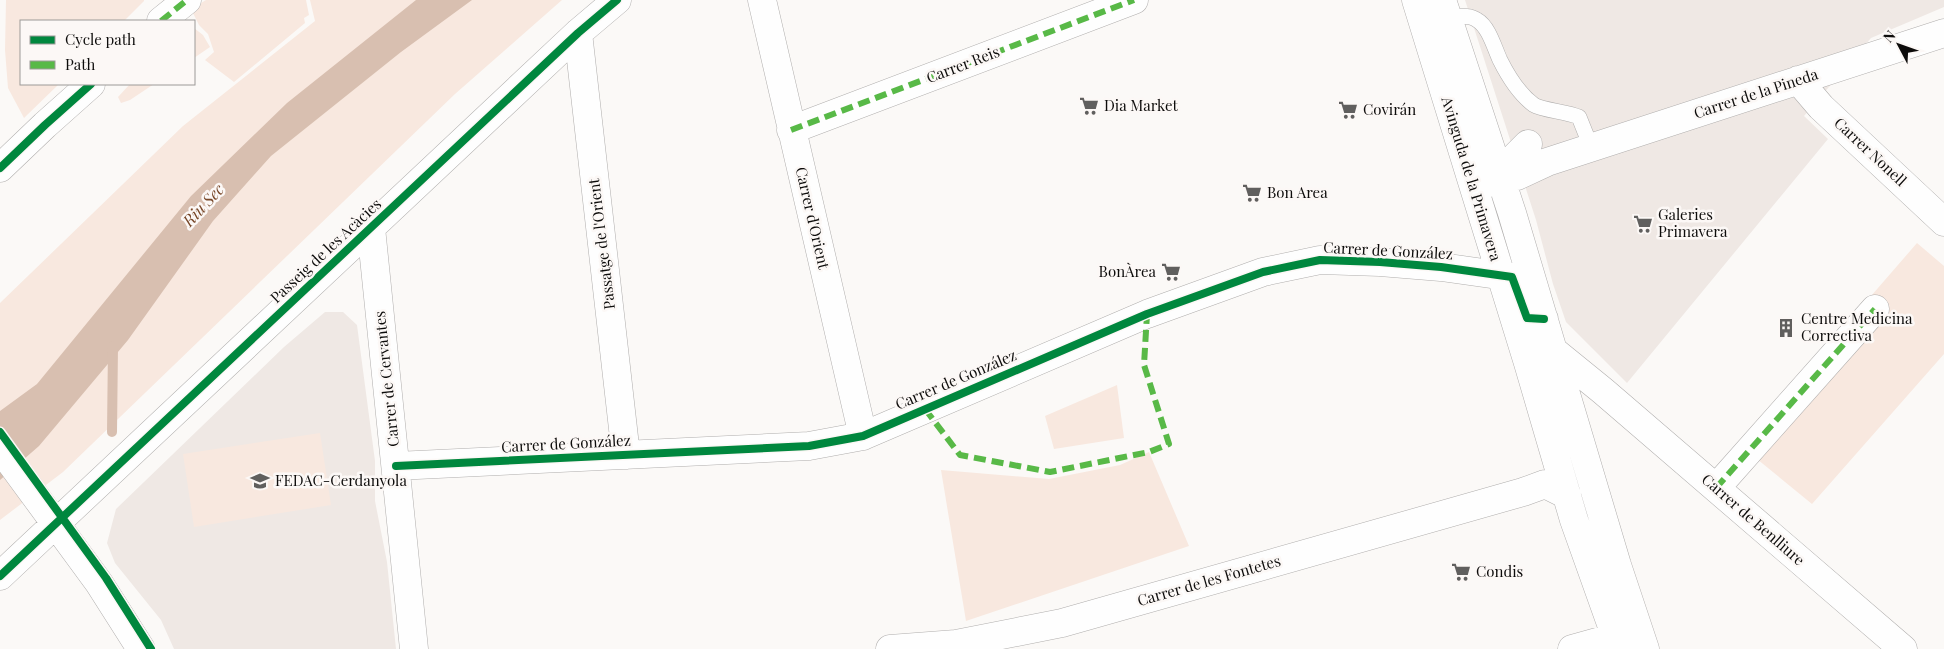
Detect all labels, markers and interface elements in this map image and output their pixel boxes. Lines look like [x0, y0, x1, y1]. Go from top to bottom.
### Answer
legend [20, 20, 195, 85]
north arrow [1874, 20, 1924, 70]
text: N [1878, 26, 1899, 46]
text: Cycle path [65, 29, 136, 49]
street label: Carrer Reis [923, 41, 1002, 87]
text: Path [65, 54, 95, 74]
street label: Carrer de la Pineda [1691, 63, 1821, 123]
street label: Avinguda de la Primavera [1437, 93, 1507, 264]
supermarket icon: Dia Market [1078, 95, 1100, 117]
place label: Dia Market [1104, 95, 1179, 115]
supermarket icon: Covirán [1337, 99, 1359, 121]
place label: Covirán [1363, 99, 1416, 119]
street label: Carrer Nonell [1830, 113, 1911, 190]
street label: Carrer d'Orient [792, 165, 835, 271]
street label: Passatge de l'Orient [583, 177, 619, 311]
water label: Riu Sec [177, 179, 228, 231]
supermarket icon: Bon Area [1241, 182, 1263, 204]
place label: Bon Area [1267, 182, 1328, 202]
street label: Passeig de les Acàcies [266, 194, 385, 307]
place label: Galeries Primavera [1658, 204, 1728, 241]
supermarket icon: Galeries Primavera [1632, 213, 1654, 235]
street label: Carrer de González [1323, 237, 1453, 263]
place label: BonÀrea [1099, 261, 1157, 281]
supermarket icon: BonÀrea [1160, 261, 1182, 283]
place label: Centre Medicina Correctiva [1801, 308, 1913, 345]
street label: Carrer de Cervantes [369, 310, 403, 448]
building icon: Centre Medicina Correctiva [1775, 317, 1797, 339]
street label: Carrer de González [892, 345, 1019, 414]
street label: Carrer de González [501, 430, 631, 456]
street label: Carrer de Benlliure [1698, 469, 1809, 569]
school or university icon: FEDAC-Cerdanyola [249, 470, 271, 492]
place label: FEDAC-Cerdanyola [275, 470, 407, 490]
street label: Carrer de les Fontetes [1135, 550, 1283, 610]
supermarket icon: Condis [1450, 561, 1472, 583]
place label: Condis [1476, 561, 1523, 581]

